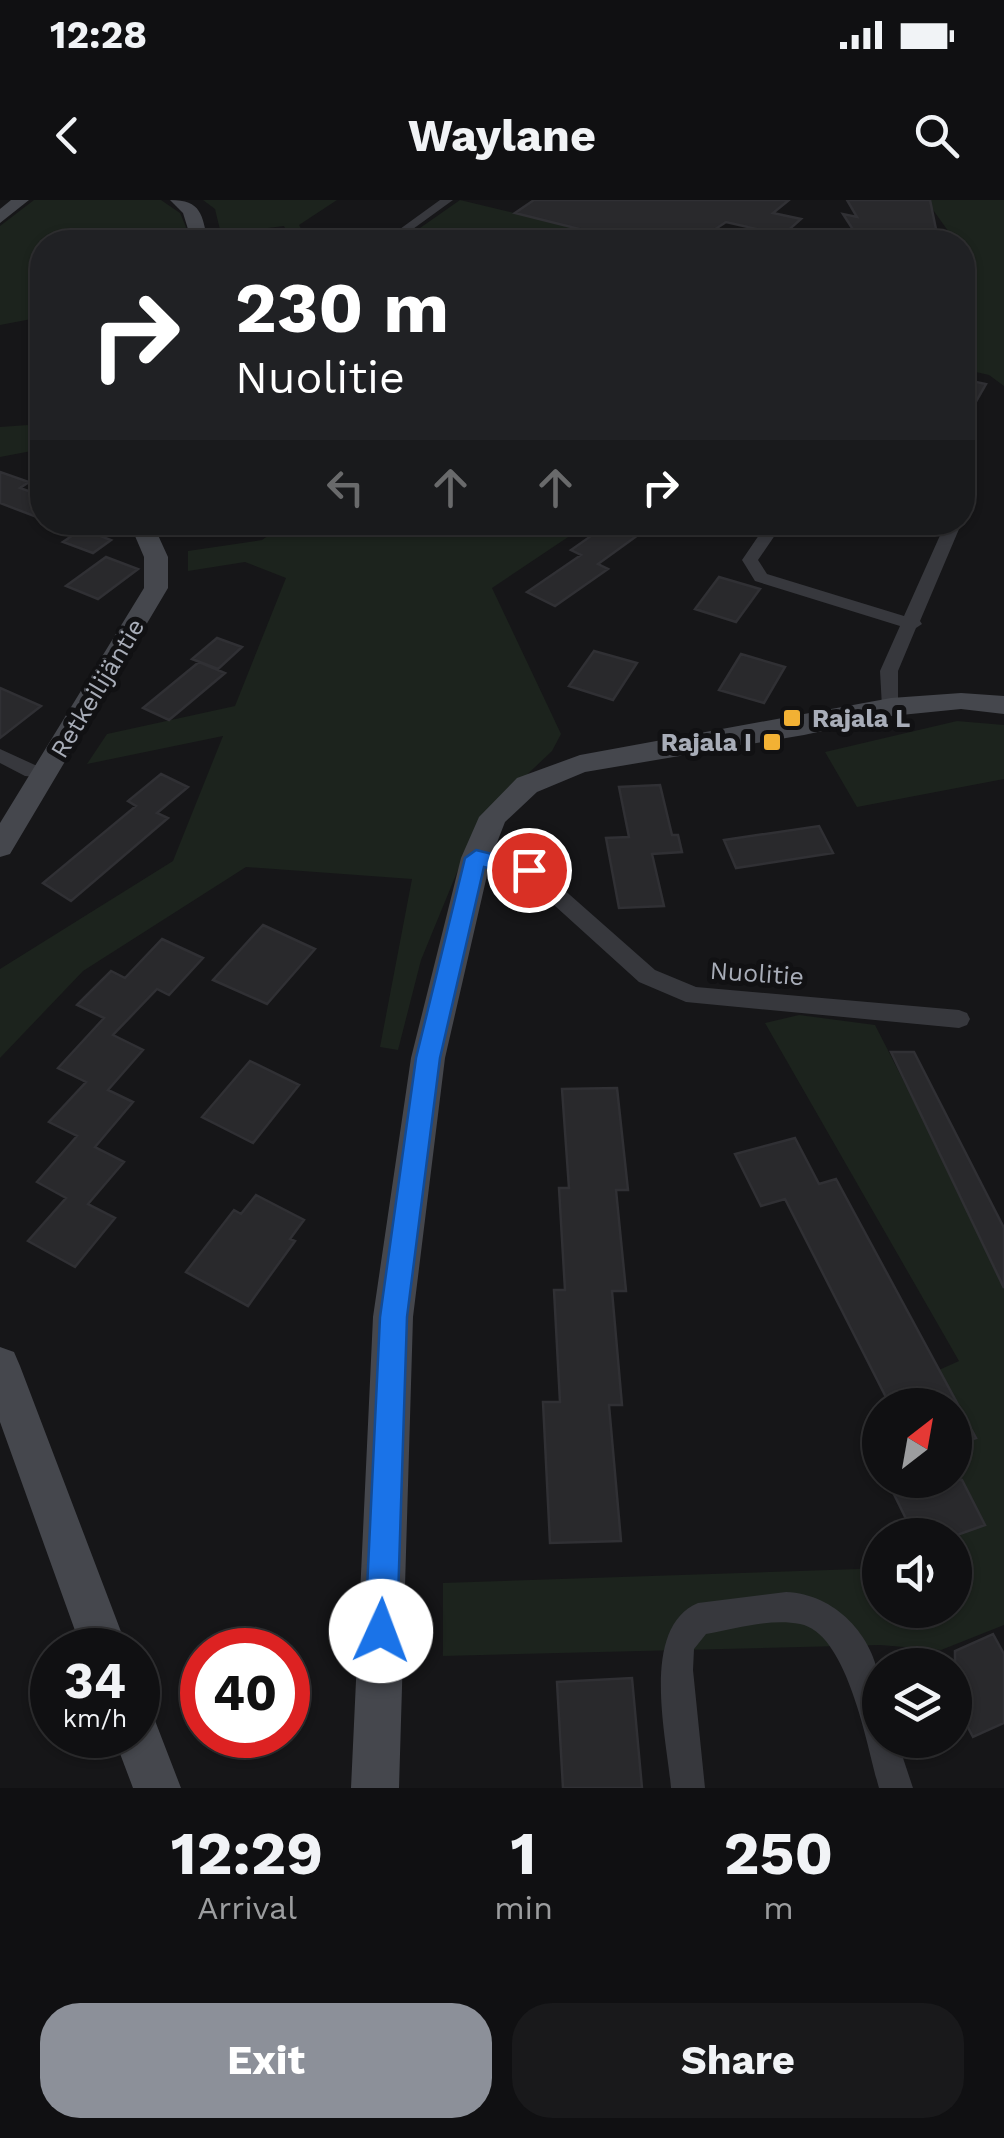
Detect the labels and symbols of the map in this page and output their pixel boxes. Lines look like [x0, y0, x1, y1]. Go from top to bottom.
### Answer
street label: Retkeilijäntie [44, 613, 150, 763]
place label: Rajala L [812, 704, 910, 733]
marker: Rajala L [781, 707, 803, 729]
place label: Rajala I [661, 728, 752, 757]
marker: Rajala I [761, 731, 783, 753]
pin [487, 828, 572, 913]
street label: Nuolitie [709, 956, 805, 991]
north arrow [862, 1388, 972, 1498]
position arrow [329, 1579, 433, 1683]
speed limit sign: 40 [180, 1628, 310, 1758]

